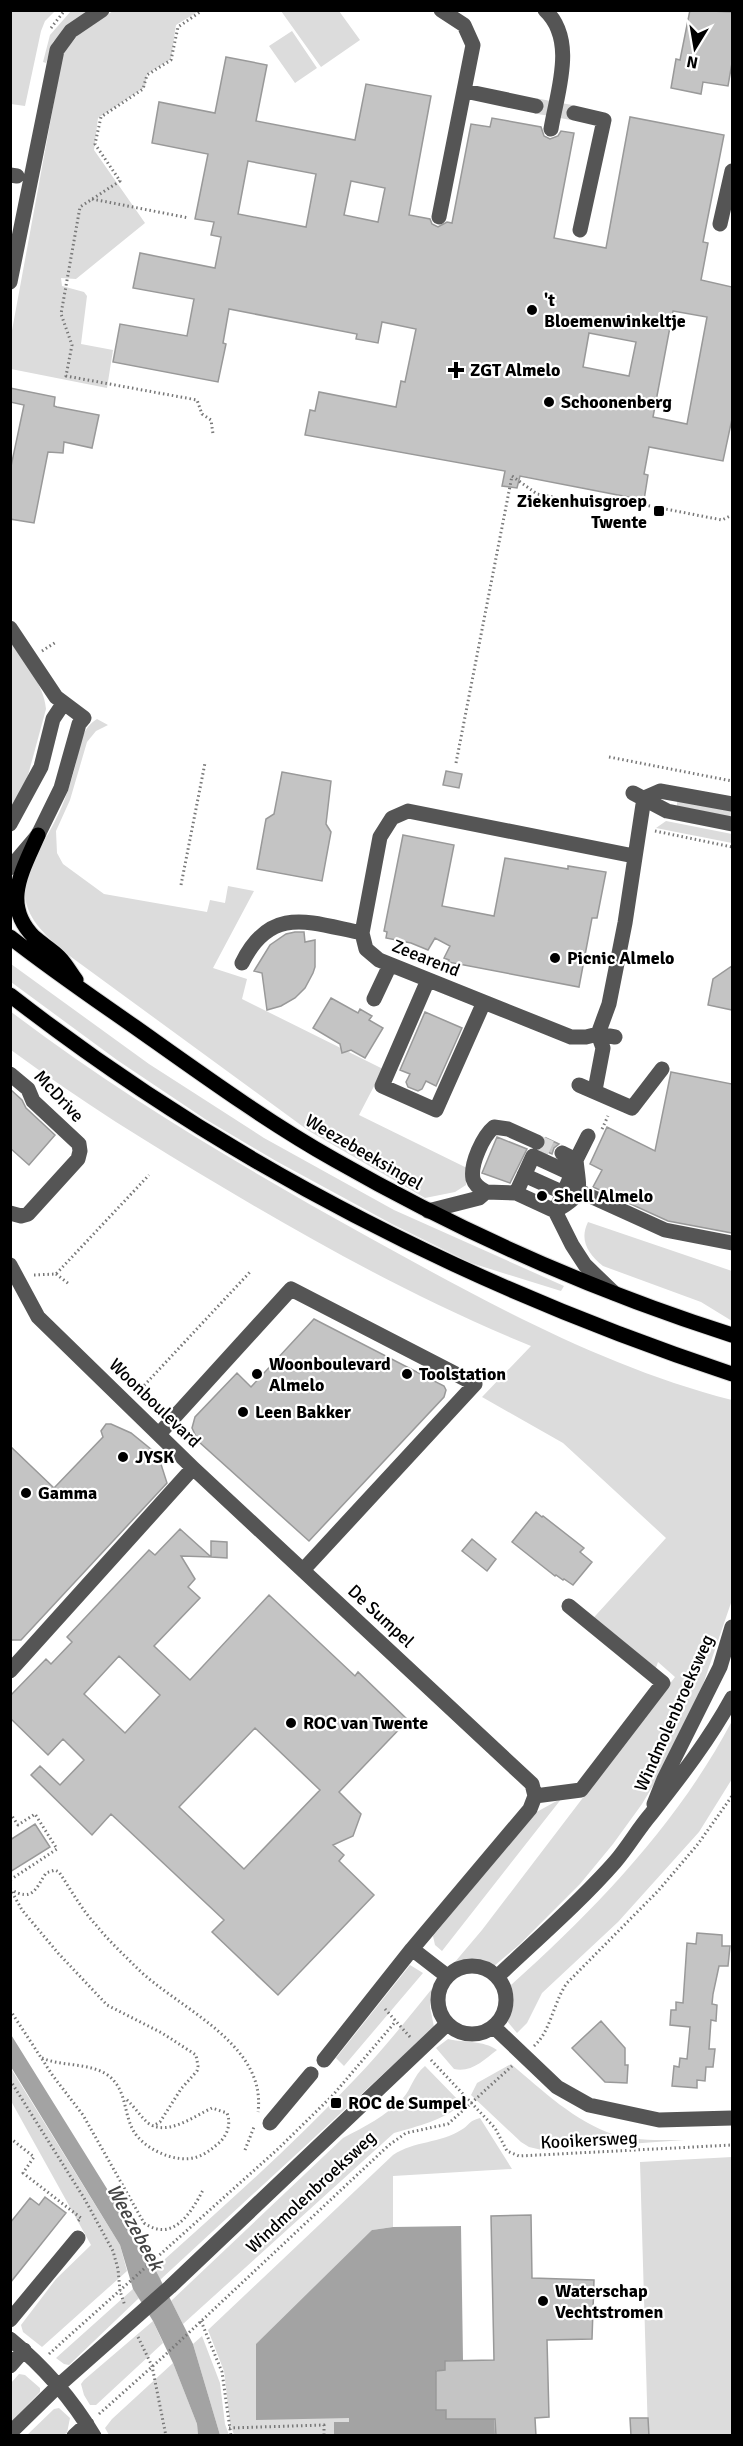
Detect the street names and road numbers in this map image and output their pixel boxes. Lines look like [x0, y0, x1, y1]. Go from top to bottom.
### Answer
street label: Zeearend [389, 934, 463, 982]
street label: McDrive [29, 1065, 89, 1127]
street label: Weezebeeksingel [301, 1109, 427, 1195]
street label: Woonboulevard [105, 1354, 205, 1452]
street label: De Sumpel [343, 1580, 419, 1652]
street label: Windmolenbroeksweg [629, 1631, 719, 1795]
street label: Windmolenbroeksweg [242, 2126, 380, 2258]
street label: Kooikersweg [540, 2126, 638, 2154]

